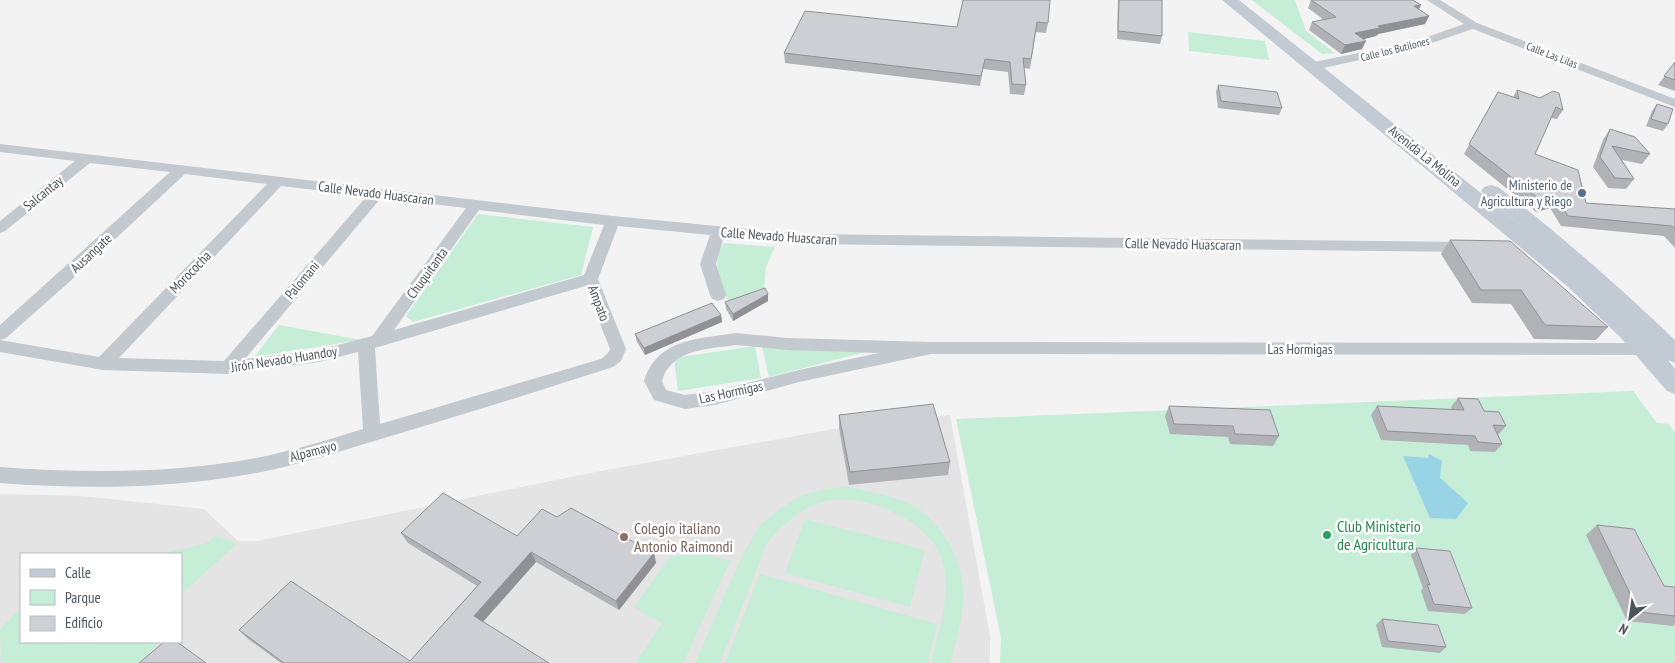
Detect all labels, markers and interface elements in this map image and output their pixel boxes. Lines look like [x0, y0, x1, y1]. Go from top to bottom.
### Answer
street label: Calle los Butilones [1359, 34, 1431, 64]
street label: Calle Las Lilas [1524, 39, 1580, 71]
street label: Avenida La Molina [1385, 121, 1465, 191]
street label: Salcantay [19, 171, 67, 215]
place label: Ministerio de Agricultura y Riego [1481, 176, 1572, 210]
street label: Calle Nevado Huascaran [317, 177, 435, 209]
marker: Ministerio de Agricultura y Riego [1576, 187, 1588, 199]
street label: Calle Nevado Huascaran [720, 223, 838, 249]
street label: Ausangate [66, 229, 116, 277]
street label: Calle Nevado Huascaran [1125, 234, 1241, 254]
street label: Chuquitanta [402, 244, 452, 302]
street label: Morococha [165, 247, 215, 297]
street label: Palomani [281, 257, 323, 303]
street label: Ampato [584, 282, 614, 324]
street label: Las Hormigas [1268, 340, 1333, 358]
street label: Jirón Nevado Huandoy [229, 342, 339, 376]
street label: Las Hormigas [697, 376, 765, 408]
street label: Alpamayo [288, 436, 338, 466]
place label: Club Ministerio de Agricultura [1337, 516, 1421, 554]
place label: Colegio italiano Antonio Raimondi [634, 518, 733, 556]
marker: Club Ministerio de Agricultura [1321, 529, 1333, 541]
marker: Colegio italiano Antonio Raimondi [618, 531, 630, 543]
legend [20, 553, 182, 643]
text: Calle [65, 563, 91, 582]
text: Parque [65, 588, 101, 607]
north arrow [1605, 593, 1655, 643]
text: Edificio [65, 613, 103, 632]
text: N [1616, 620, 1631, 639]

